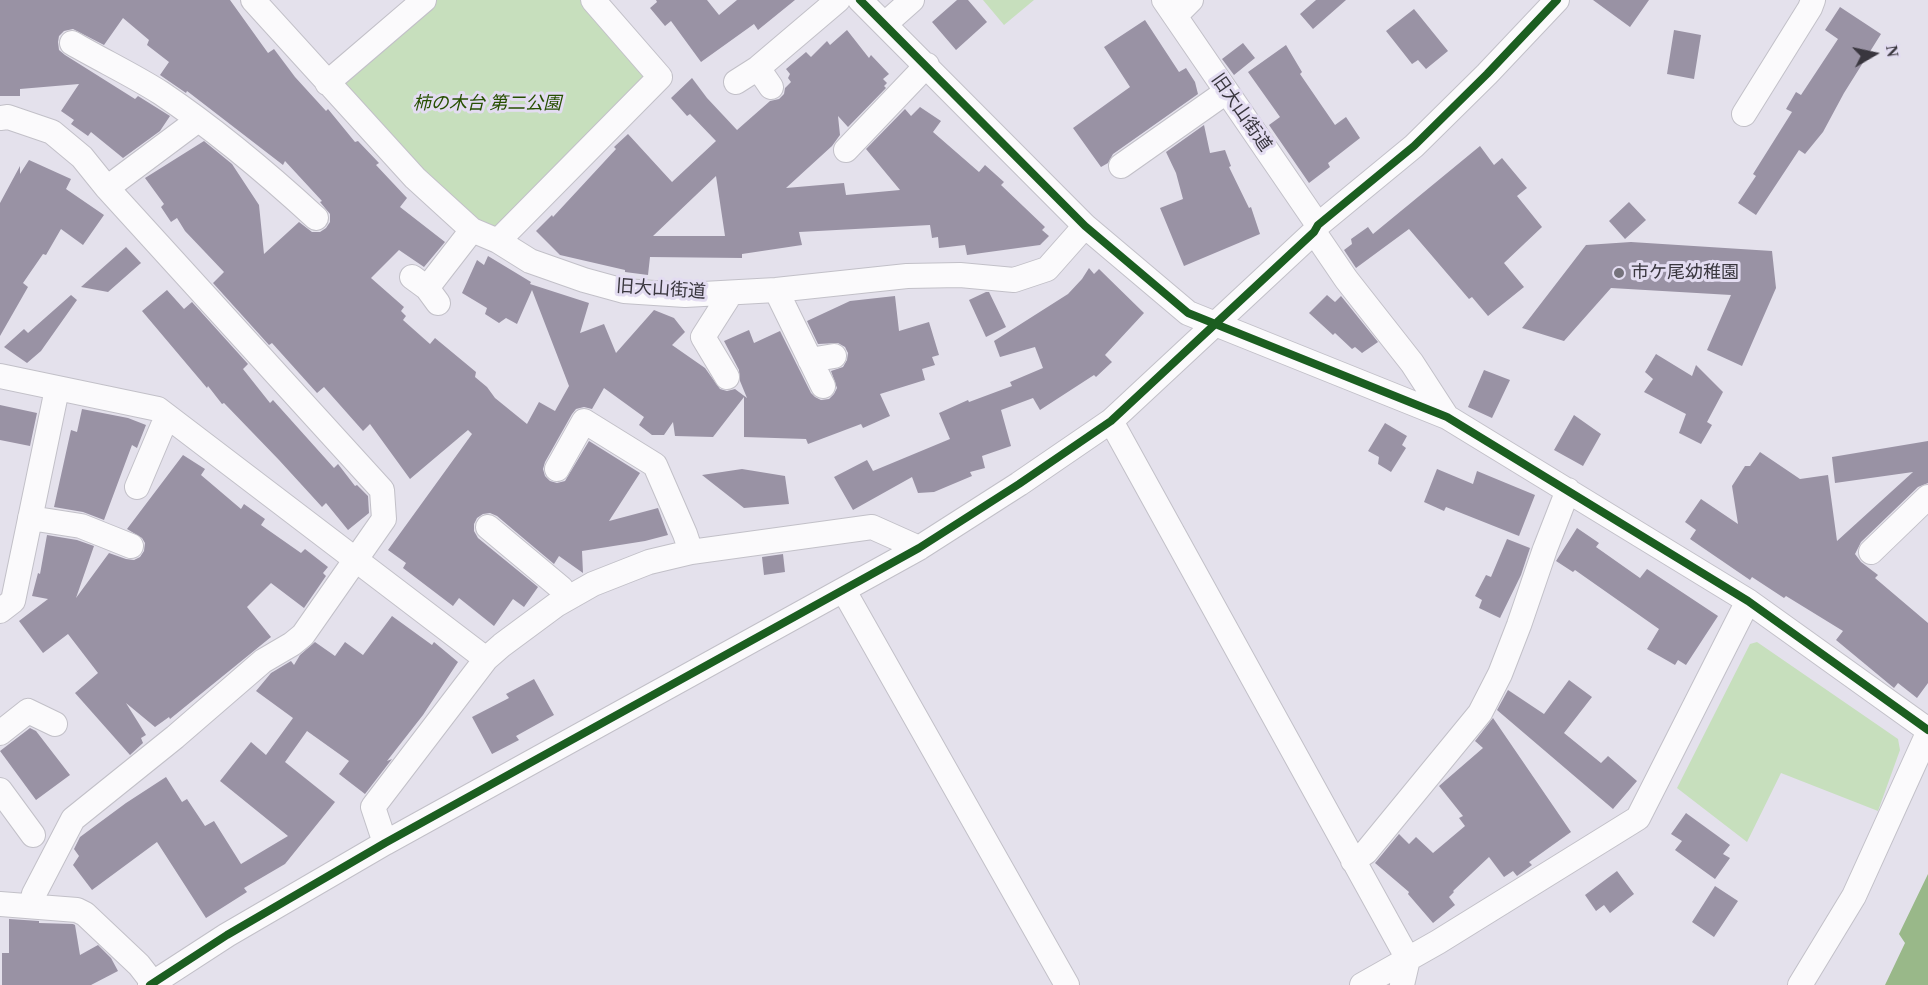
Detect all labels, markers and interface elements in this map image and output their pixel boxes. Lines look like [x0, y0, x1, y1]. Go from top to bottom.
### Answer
north arrow [1844, 24, 1904, 84]
text: N [1883, 44, 1902, 58]
street label: 旧大山街道 [1206, 70, 1276, 156]
park label: 柿の木台 第二公園 [413, 93, 561, 115]
place label: 市ケ尾幼稚園 [1631, 262, 1739, 284]
marker: 市ケ尾幼稚園 [1612, 266, 1626, 280]
street label: 旧大山街道 [615, 276, 707, 304]

